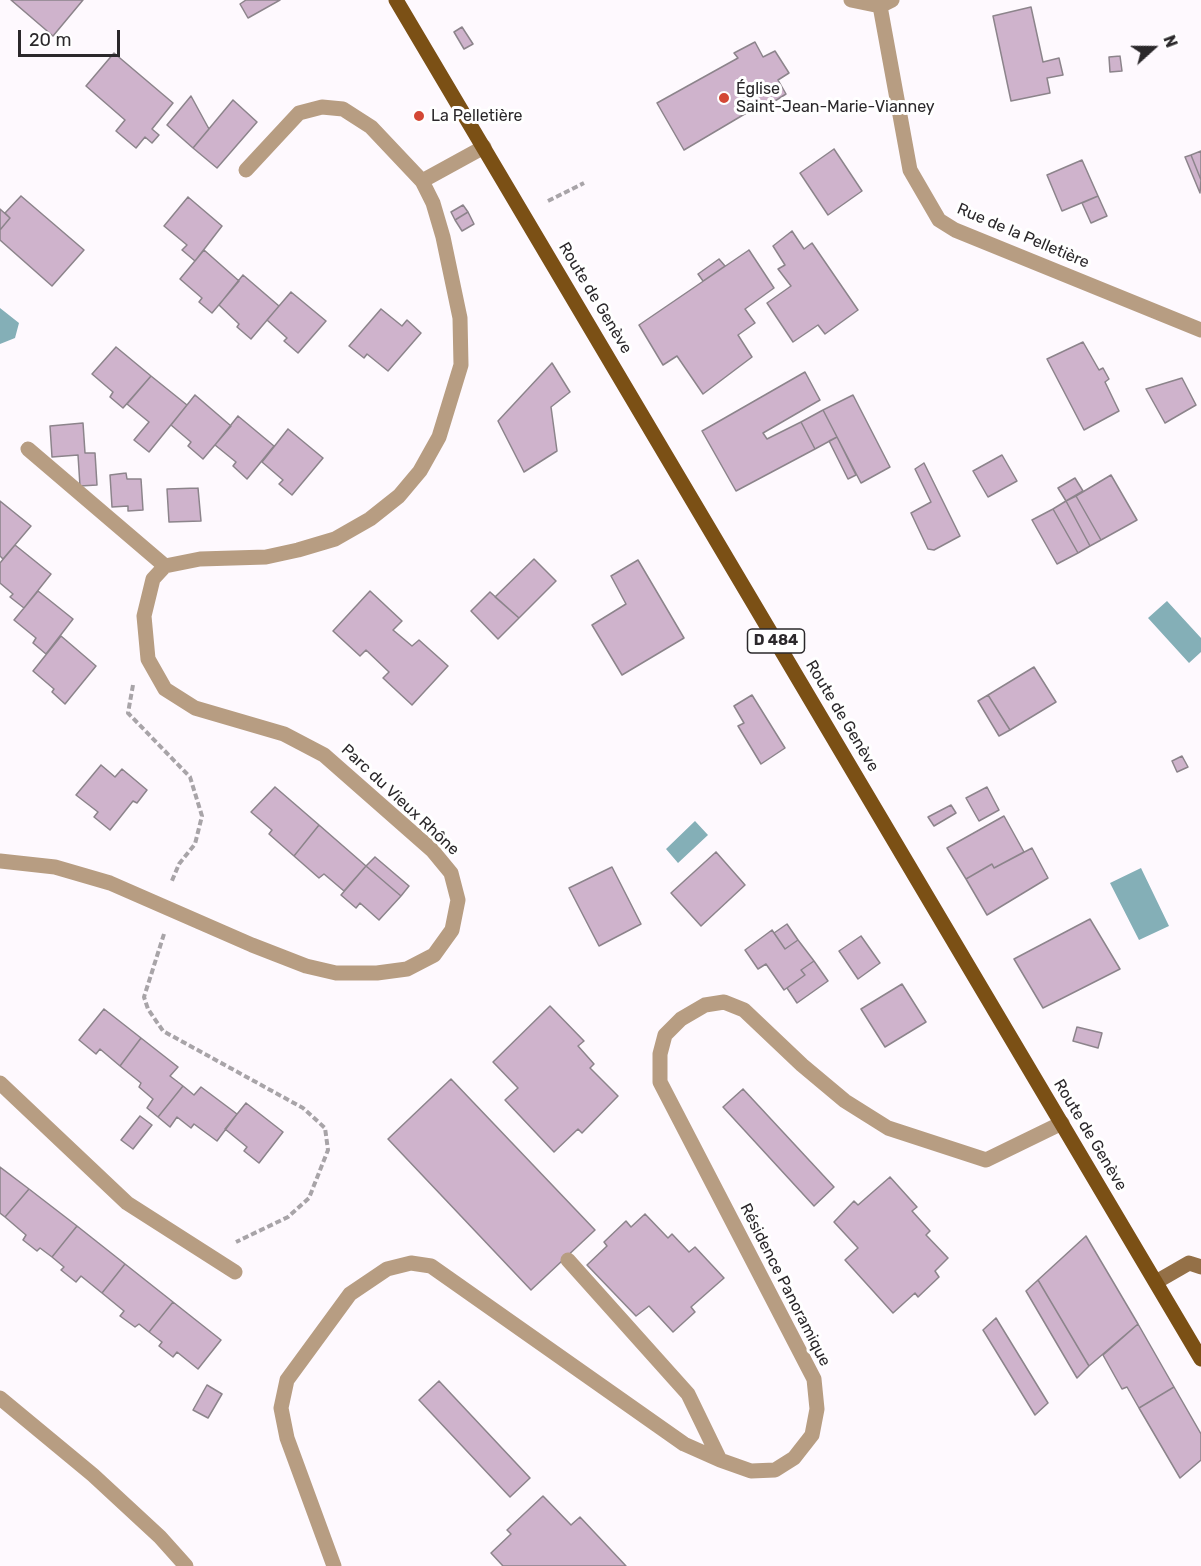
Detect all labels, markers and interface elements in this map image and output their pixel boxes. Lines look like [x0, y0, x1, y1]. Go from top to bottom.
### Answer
scale bar [21, 18, 123, 56]
north arrow [1123, 18, 1183, 78]
text: 20 m [29, 29, 71, 51]
text: N [1159, 33, 1181, 50]
place label: Église Saint-Jean-Marie-Vianney [736, 79, 935, 117]
marker: Église Saint-Jean-Marie-Vianney [717, 91, 731, 105]
place label: La Pelletière [431, 106, 523, 126]
marker: La Pelletière [412, 109, 426, 123]
street label: Rue de la Pelletière [954, 199, 1092, 273]
street label: Route de Genève [554, 239, 636, 357]
road number: D 484 [748, 629, 804, 653]
street label: Route de Genève [801, 657, 883, 775]
street label: Parc du Vieux Rhône [337, 740, 463, 860]
street label: Route de Genève [1049, 1076, 1131, 1194]
street label: Résidence Panoramique [736, 1200, 834, 1370]

